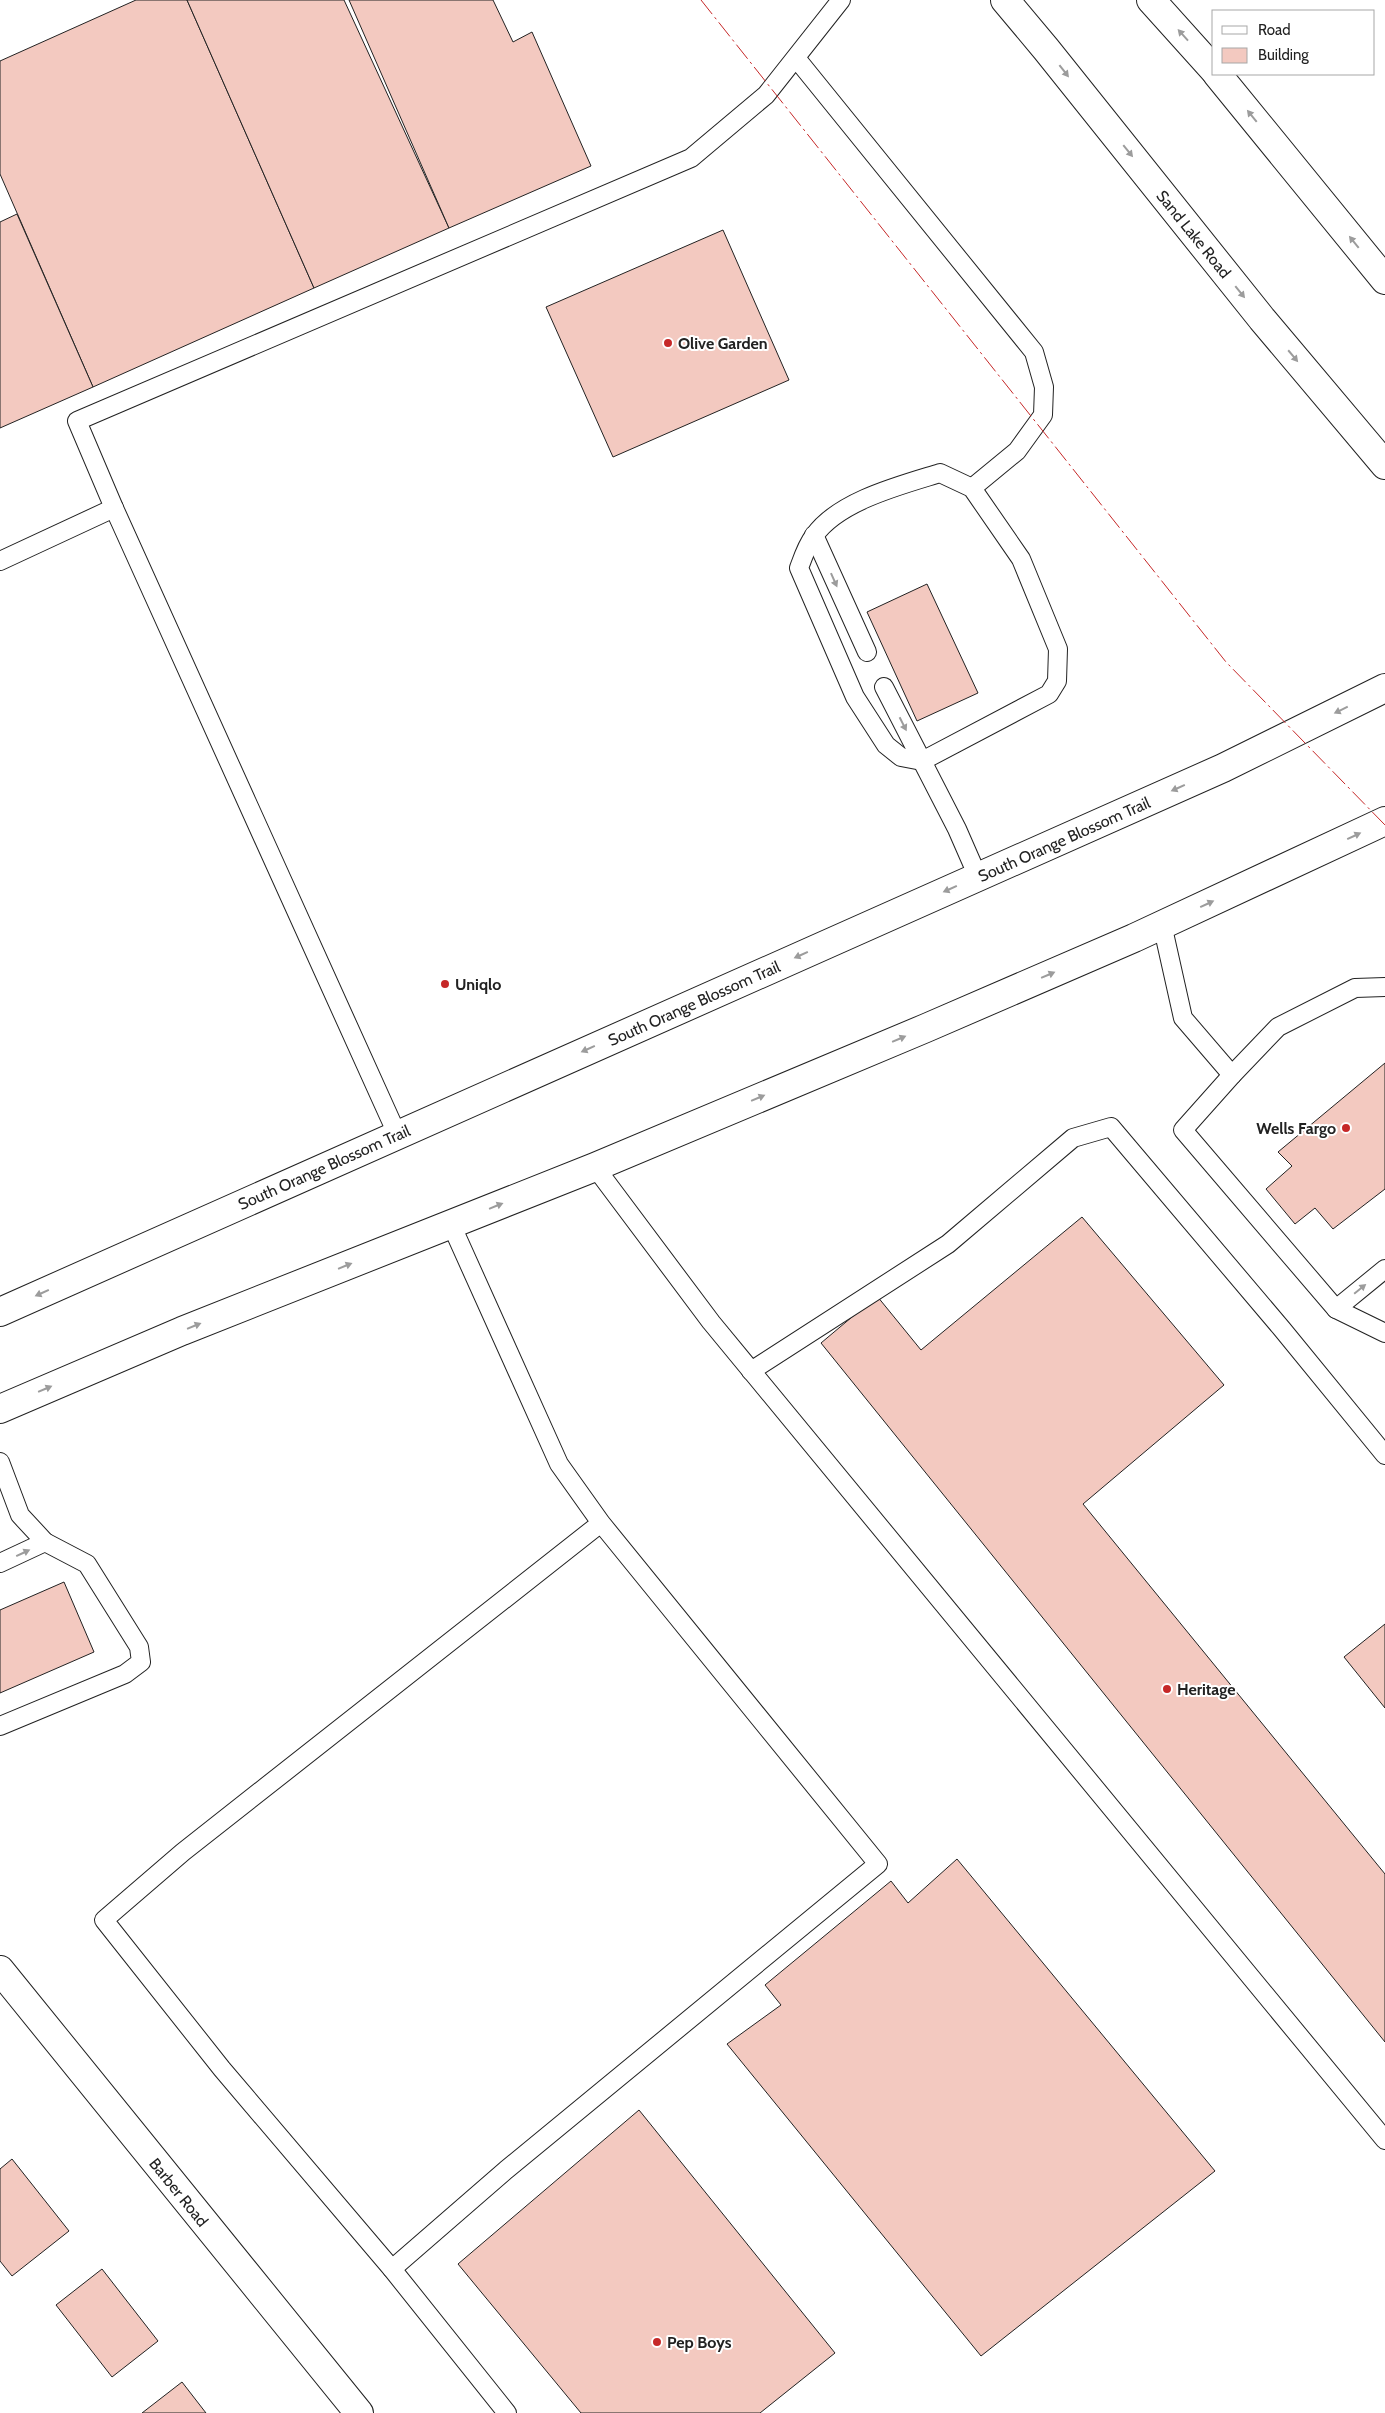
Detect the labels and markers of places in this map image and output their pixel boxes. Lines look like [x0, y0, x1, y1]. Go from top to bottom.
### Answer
place label: Olive Garden [678, 334, 768, 353]
marker: Olive Garden [662, 337, 674, 349]
place label: Uniqlo [455, 975, 501, 994]
marker: Uniqlo [439, 978, 451, 990]
place label: Wells Fargo [1256, 1119, 1336, 1138]
marker: Wells Fargo [1340, 1122, 1352, 1134]
place label: Heritage [1177, 1680, 1235, 1699]
marker: Heritage [1161, 1683, 1173, 1695]
place label: Pep Boys [667, 2333, 732, 2352]
marker: Pep Boys [651, 2336, 663, 2348]

